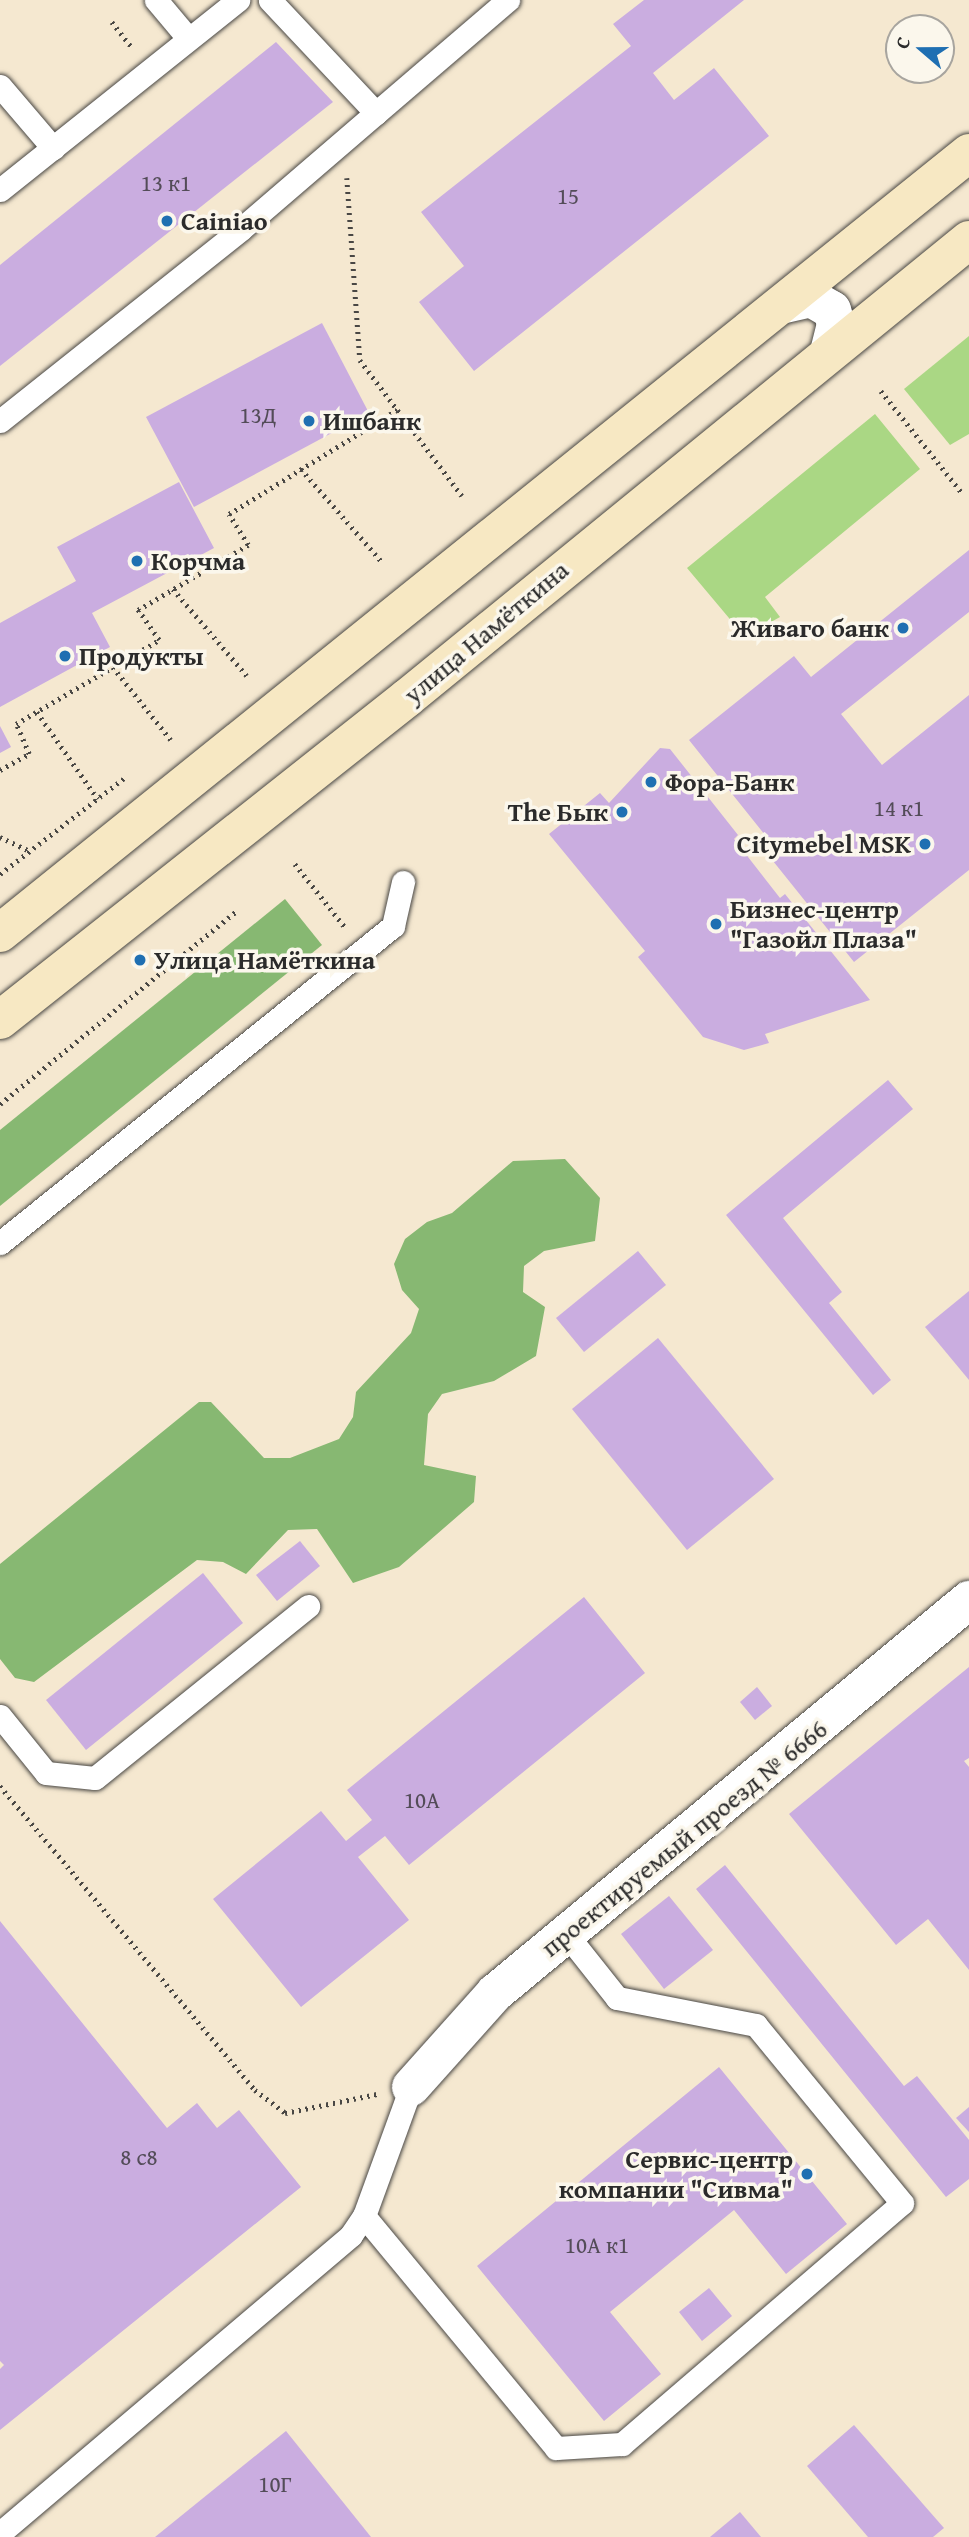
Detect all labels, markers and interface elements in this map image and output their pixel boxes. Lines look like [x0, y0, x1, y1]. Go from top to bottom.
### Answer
north arrow [885, 14, 955, 84]
text: С [887, 33, 917, 52]
house number: 13 к1 [141, 169, 191, 197]
house number: 15 [557, 182, 579, 210]
place label: Cainiao [181, 205, 268, 237]
marker: Cainiao [159, 213, 175, 229]
house number: 13Д [240, 401, 276, 429]
place label: Ишбанк [323, 405, 421, 437]
marker: Ишбанк [301, 413, 317, 429]
place label: Корчма [151, 545, 245, 577]
marker: Корчма [129, 553, 145, 569]
street label: улица Намёткина [397, 554, 575, 710]
place label: Живаго банк [731, 612, 889, 644]
marker: Живаго банк [895, 620, 911, 636]
place label: Продукты [79, 640, 204, 672]
marker: Продукты [57, 648, 73, 664]
place label: Фора-Банк [665, 766, 794, 798]
marker: Фора-Банк [643, 774, 659, 790]
house number: 14 к1 [874, 794, 924, 822]
place label: The Бык [508, 796, 608, 828]
marker: The Бык [614, 804, 630, 820]
place label: Citymebel MSK [737, 828, 911, 860]
marker: Citymebel MSK [917, 836, 933, 852]
place label: Бизнес-центр "Газойл Плаза" [730, 893, 917, 954]
marker: Бизнес-центр "Газойл Плаза" [708, 916, 724, 932]
place label: Улица Намёткина [154, 944, 375, 976]
marker: Улица Намёткина [132, 952, 148, 968]
street label: проектируемый проезд № 6666 [535, 1713, 833, 1963]
house number: 10А [404, 1786, 440, 1814]
house number: 8 с8 [120, 2143, 158, 2171]
place label: Сервис-центр компании "Сивма" [559, 2143, 793, 2204]
marker: Сервис-центр компании "Сивма" [799, 2166, 815, 2182]
house number: 10А к1 [565, 2231, 629, 2259]
house number: 10Г [258, 2470, 292, 2498]

